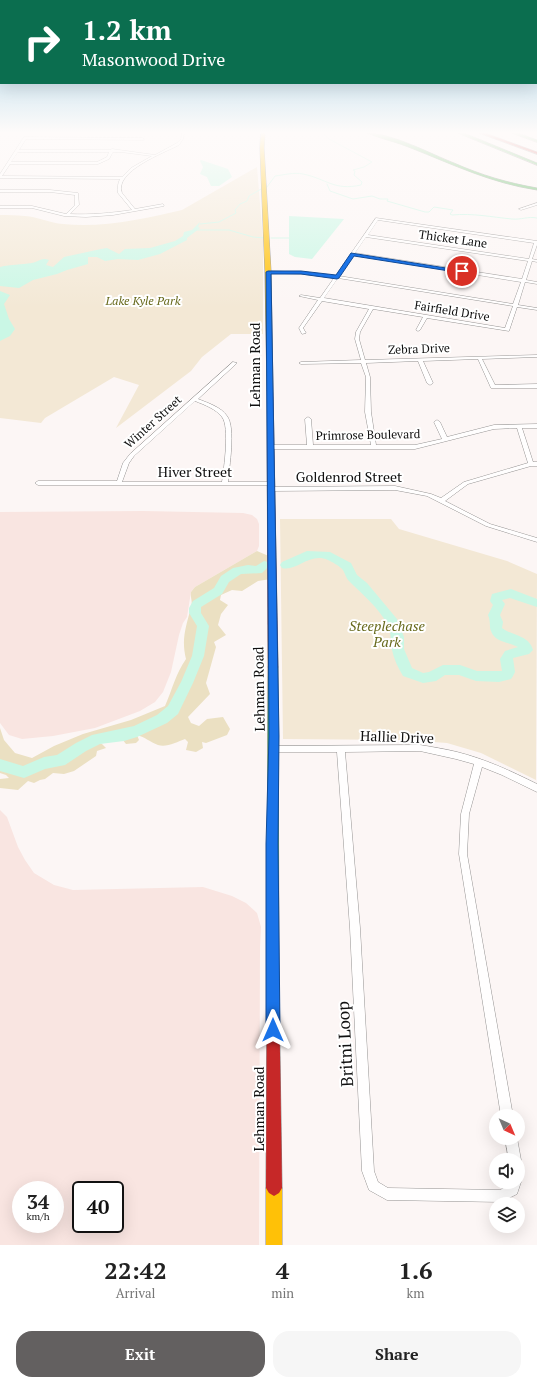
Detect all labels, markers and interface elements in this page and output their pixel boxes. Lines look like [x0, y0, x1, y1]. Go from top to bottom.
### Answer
text: 1.2 km [82, 11, 172, 48]
icon: right [16, 16, 68, 68]
text: Masonwood Drive [82, 47, 225, 71]
street label: Thicket Lane [418, 226, 488, 251]
pin [445, 254, 479, 288]
icon: arrive [451, 260, 473, 282]
park label: Lake Kyle Park [105, 293, 181, 308]
street label: Fairfield Drive [413, 297, 491, 324]
street label: Lehman Road [245, 322, 264, 408]
street label: Zebra Drive [388, 340, 450, 357]
street label: Winter Street [121, 392, 185, 451]
street label: Primrose Boulevard [315, 426, 421, 443]
street label: Hiver Street [158, 462, 233, 481]
street label: Goldenrod Street [296, 467, 403, 486]
park label: Steeplechase Park [349, 616, 426, 651]
street label: Lehman Road [248, 646, 269, 732]
street label: Hallie Drive [360, 726, 434, 747]
street label: Britni Loop [331, 1001, 358, 1087]
position arrow [252, 1009, 294, 1051]
street label: Lehman Road [249, 1066, 268, 1152]
north arrow [489, 1109, 525, 1145]
map controls [489, 1109, 525, 1233]
button: sound [489, 1153, 525, 1189]
speed limit sign: 40 [72, 1181, 124, 1233]
text: 34 [27, 1188, 49, 1215]
button: layers [489, 1197, 525, 1233]
text: km/h [26, 1210, 50, 1223]
text: 22:42 [104, 1254, 167, 1286]
text: 4 [276, 1254, 289, 1286]
text: 1.6 [398, 1254, 433, 1286]
text: Arrival [116, 1284, 156, 1302]
text: min [271, 1284, 294, 1302]
text: km [407, 1284, 424, 1302]
button: Exit [16, 1331, 265, 1377]
button: Share [273, 1331, 521, 1377]

